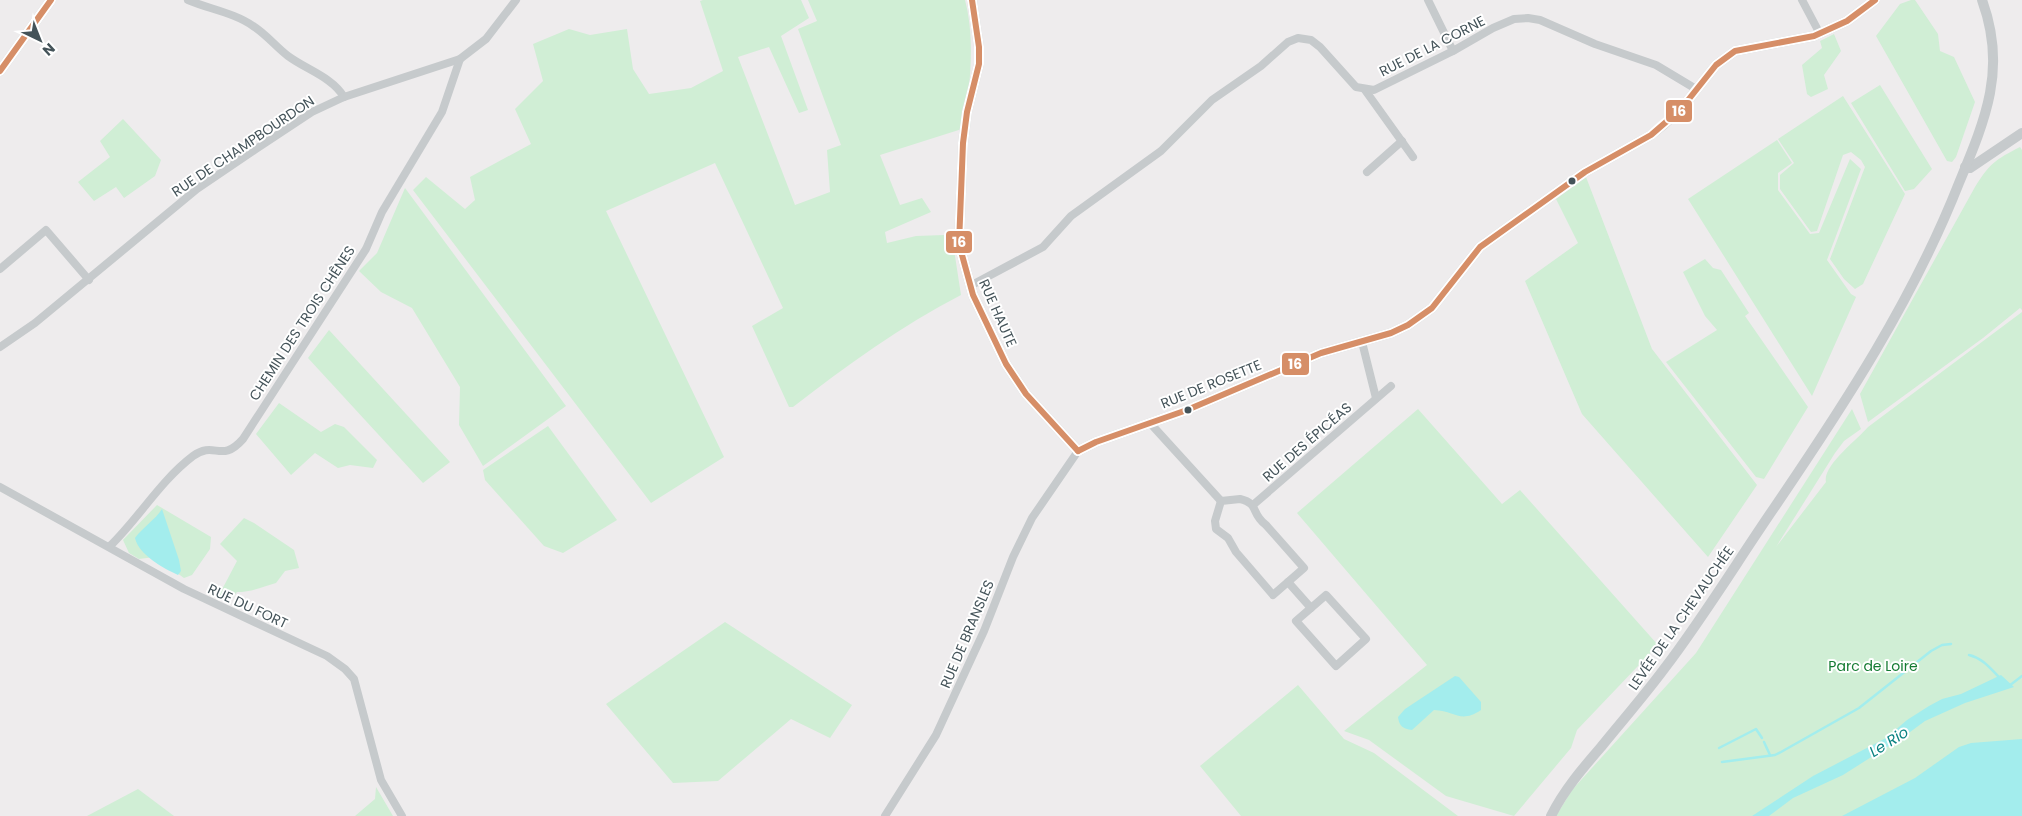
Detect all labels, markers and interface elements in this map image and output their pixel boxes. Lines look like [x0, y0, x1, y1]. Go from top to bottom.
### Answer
street label: RUE DE LA CORNE [1376, 11, 1488, 81]
north arrow [15, 15, 65, 65]
text: N [38, 39, 60, 60]
street label: RUE DE CHAMPBOURDON [168, 91, 318, 201]
line badge: 16 [1665, 99, 1693, 123]
text: 16 [1672, 101, 1686, 121]
unlabelled marker [1567, 176, 1577, 186]
line badge: 16 [945, 230, 973, 254]
text: 16 [952, 232, 966, 252]
street label: CHEMIN DES TROIS CHÊNES [244, 242, 360, 404]
street label: RUE HAUTE [974, 276, 1022, 350]
line badge: 16 [1281, 352, 1310, 376]
text: 16 [1288, 354, 1302, 374]
street label: RUE DE ROSETTE [1158, 355, 1264, 413]
street label: RUE DES ÉPICÉAS [1258, 398, 1356, 486]
unlabelled marker [1183, 405, 1193, 415]
street label: LEVÉE DE LA CHEVAUCHÉE [1624, 542, 1738, 694]
street label: RUE DE BRANSLES [935, 577, 999, 691]
street label: RUE DU FORT [205, 579, 292, 633]
park label: Parc de Loire [1828, 656, 1918, 676]
water label: Le Rio [1865, 721, 1912, 762]

